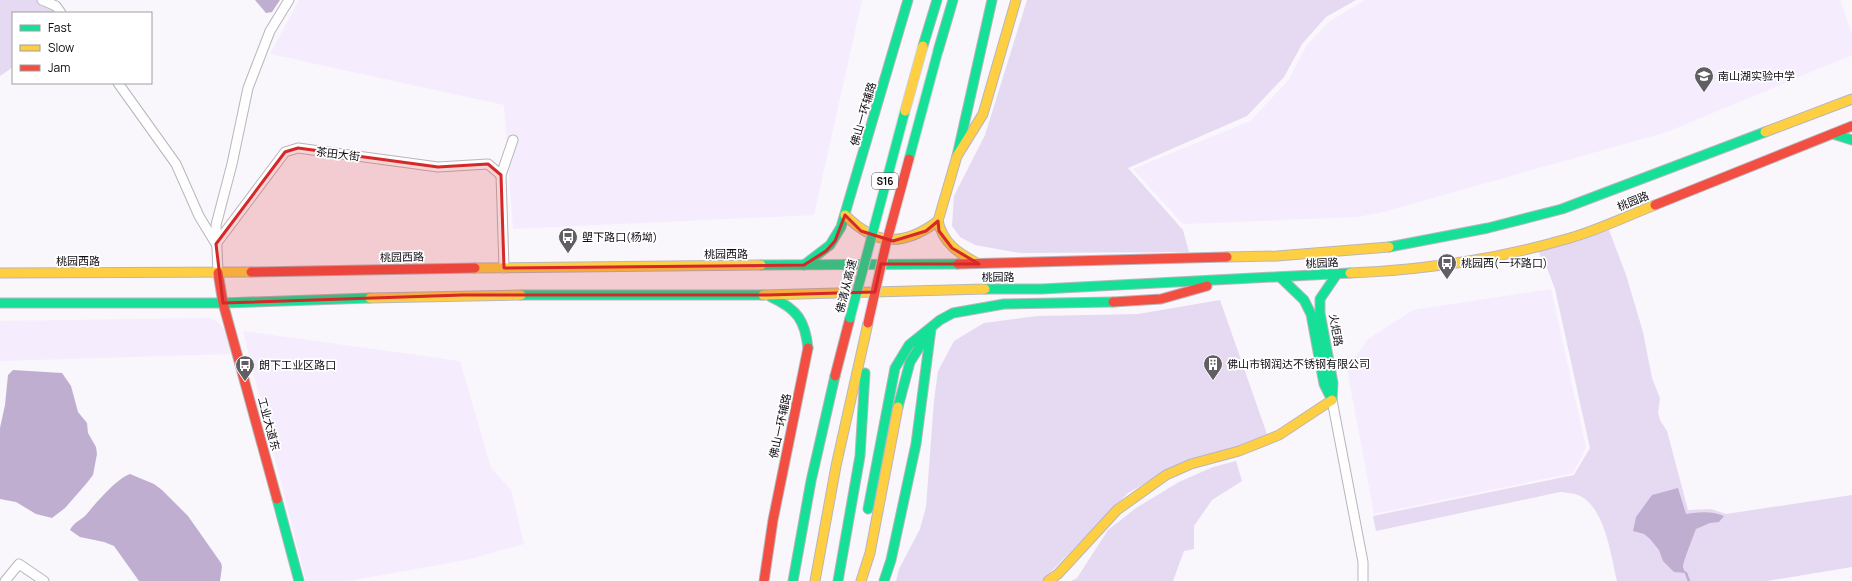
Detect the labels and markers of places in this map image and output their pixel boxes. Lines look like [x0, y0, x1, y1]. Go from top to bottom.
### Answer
school or university icon: 南山湖实验中学 [1693, 65, 1715, 93]
place label: 南山湖实验中学 [1718, 68, 1795, 83]
bus stop icon: 塱下路口(杨坳) [557, 226, 579, 254]
place label: 塱下路口(杨坳) [582, 229, 657, 244]
bus stop icon: 桃园西(一环路口) [1436, 252, 1458, 280]
place label: 桃园西(一环路口) [1461, 255, 1547, 270]
building icon: 佛山市钢润达不锈钢有限公司 [1202, 353, 1224, 381]
bus stop icon: 朗下工业区路口 [234, 354, 256, 382]
place label: 佛山市钢润达不锈钢有限公司 [1227, 356, 1370, 371]
place label: 朗下工业区路口 [259, 357, 336, 372]

